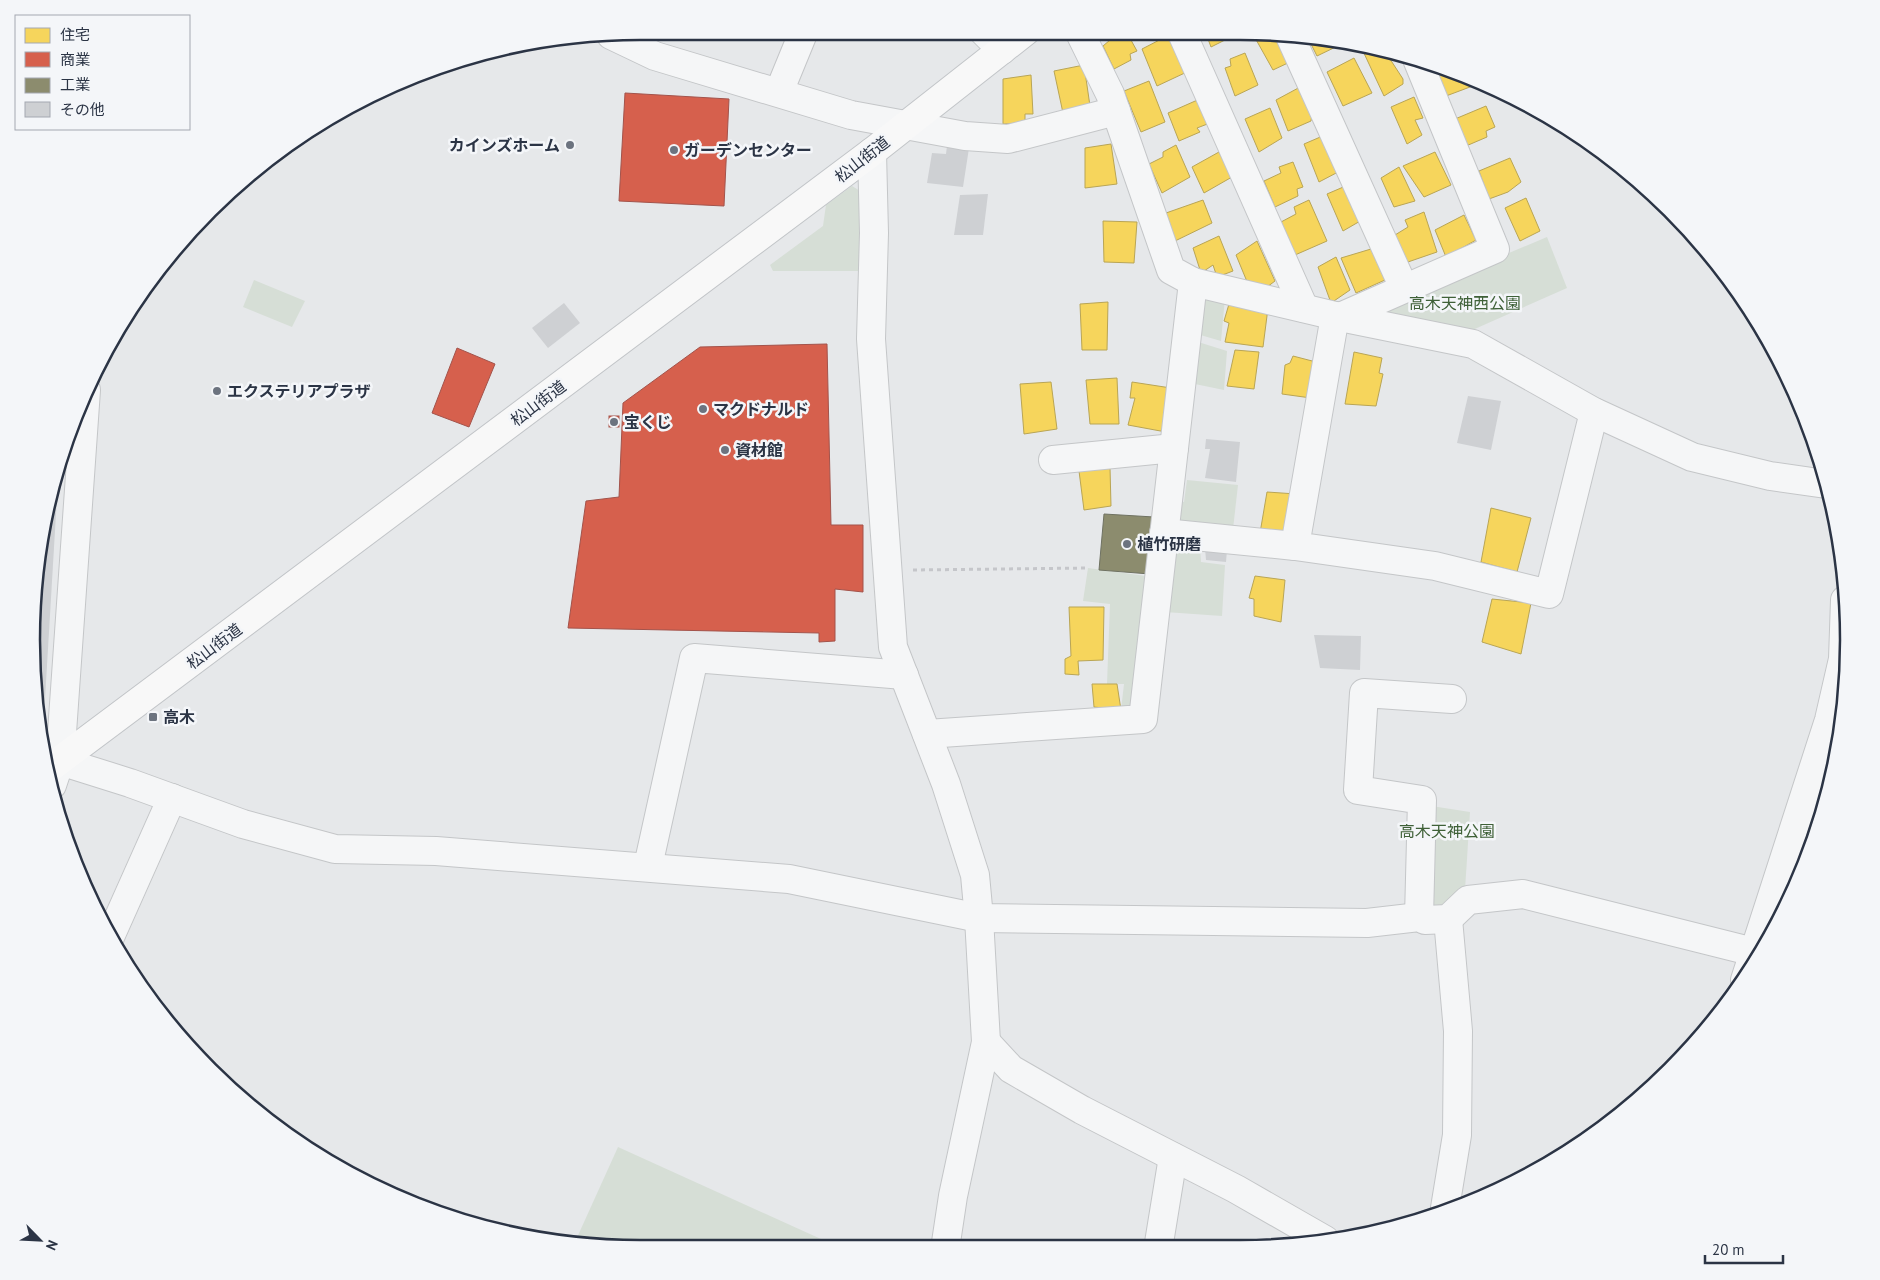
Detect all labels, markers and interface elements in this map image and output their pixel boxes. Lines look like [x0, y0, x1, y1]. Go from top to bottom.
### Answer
legend [15, 15, 190, 130]
text: 住宅 [60, 25, 90, 44]
text: 商業 [60, 50, 90, 69]
text: 工業 [60, 75, 90, 94]
text: その他 [60, 100, 105, 119]
street label: 松山街道 [831, 131, 893, 187]
place label: カインズホーム [449, 135, 560, 155]
marker: カインズホーム [564, 139, 576, 151]
place label: ガーデンセンター [684, 140, 812, 160]
marker: ガーデンセンター [668, 144, 680, 156]
park label: 高木天神西公園 [1409, 293, 1521, 313]
street label: 松山街道 [506, 376, 570, 430]
place label: エクステリアプラザ [227, 381, 371, 401]
marker: エクステリアプラザ [211, 385, 223, 397]
place label: マクドナルド [713, 399, 809, 419]
marker: マクドナルド [697, 403, 709, 415]
place label: 宝くじ [624, 412, 672, 432]
marker: 宝くじ [608, 416, 620, 428]
place label: 資材館 [735, 440, 783, 460]
marker: 資材館 [719, 444, 731, 456]
place label: 植竹研磨 [1137, 534, 1201, 554]
marker: 植竹研磨 [1121, 538, 1133, 550]
street label: 松山街道 [182, 619, 246, 673]
place label: 高木 [163, 707, 195, 727]
marker: 高木 [147, 711, 159, 723]
park label: 高木天神公園 [1399, 821, 1495, 841]
north arrow [15, 1215, 65, 1265]
scale bar [1705, 1232, 1782, 1264]
text: N [42, 1237, 62, 1253]
text: 20 m [1712, 1240, 1745, 1259]

